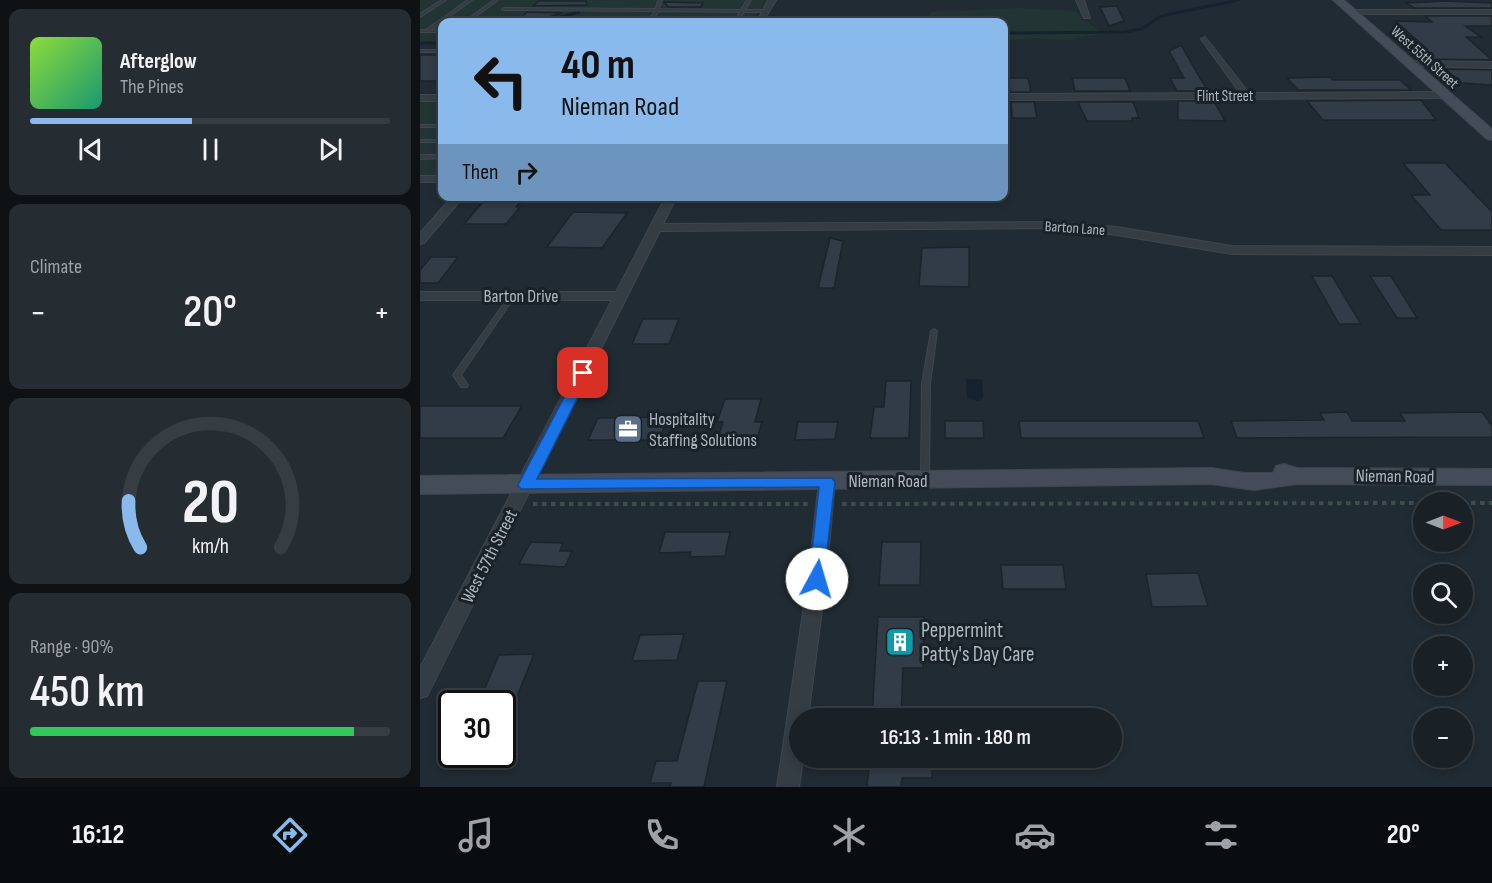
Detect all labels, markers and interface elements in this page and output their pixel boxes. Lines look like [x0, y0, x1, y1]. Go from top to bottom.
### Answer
street label: West 55th Street [1387, 22, 1463, 93]
text: 40 m [561, 40, 635, 91]
icon: left [462, 42, 540, 120]
text: Afterglow [120, 48, 197, 75]
text: The Pines [120, 75, 184, 99]
street label: Flint Street [1197, 87, 1254, 106]
text: Nieman Road [561, 91, 679, 123]
icon: previous [74, 133, 107, 166]
icon: pause [194, 133, 227, 166]
icon: next [314, 133, 347, 166]
icon: right [510, 156, 543, 189]
text: Then [462, 159, 498, 186]
street label: Barton Lane [1044, 217, 1106, 240]
text: Climate [30, 255, 82, 279]
text: 20° [183, 285, 237, 340]
street label: Barton Drive [483, 286, 559, 307]
text: − [30, 293, 46, 333]
text: + [374, 293, 390, 333]
pin [557, 347, 608, 398]
icon: arrive [566, 356, 599, 389]
place label: Hospitality Staffing Solutions [649, 409, 757, 451]
office icon: Hospitality Staffing Solutions [612, 413, 644, 445]
street label: Nieman Road [1355, 465, 1435, 488]
text: 20 [181, 466, 239, 541]
street label: Nieman Road [849, 471, 927, 492]
north arrow [1413, 492, 1473, 552]
map controls [1413, 492, 1473, 768]
street label: West 57th Street [457, 506, 522, 606]
text: km/h [191, 534, 229, 559]
position arrow [785, 547, 849, 611]
button: search [1413, 564, 1473, 624]
place label: Peppermint Patty's Day Care [921, 618, 1034, 667]
building icon: Peppermint Patty's Day Care [884, 626, 916, 658]
text: Range · 90% [30, 635, 114, 659]
button: + [1413, 636, 1473, 696]
text: 450 km [30, 665, 145, 720]
speed limit sign: 30 [438, 690, 516, 768]
button: − [1413, 708, 1473, 768]
text: 16:13 · 1 min · 180 m [880, 724, 1031, 751]
icon: directions [269, 814, 311, 856]
icon: music [455, 814, 497, 856]
icon: phone [641, 814, 683, 856]
icon: climate [828, 814, 870, 856]
icon: car [1014, 814, 1056, 856]
icon: filters [1200, 814, 1242, 856]
text: 16:12 [72, 819, 124, 851]
text: 20° [1387, 819, 1420, 851]

